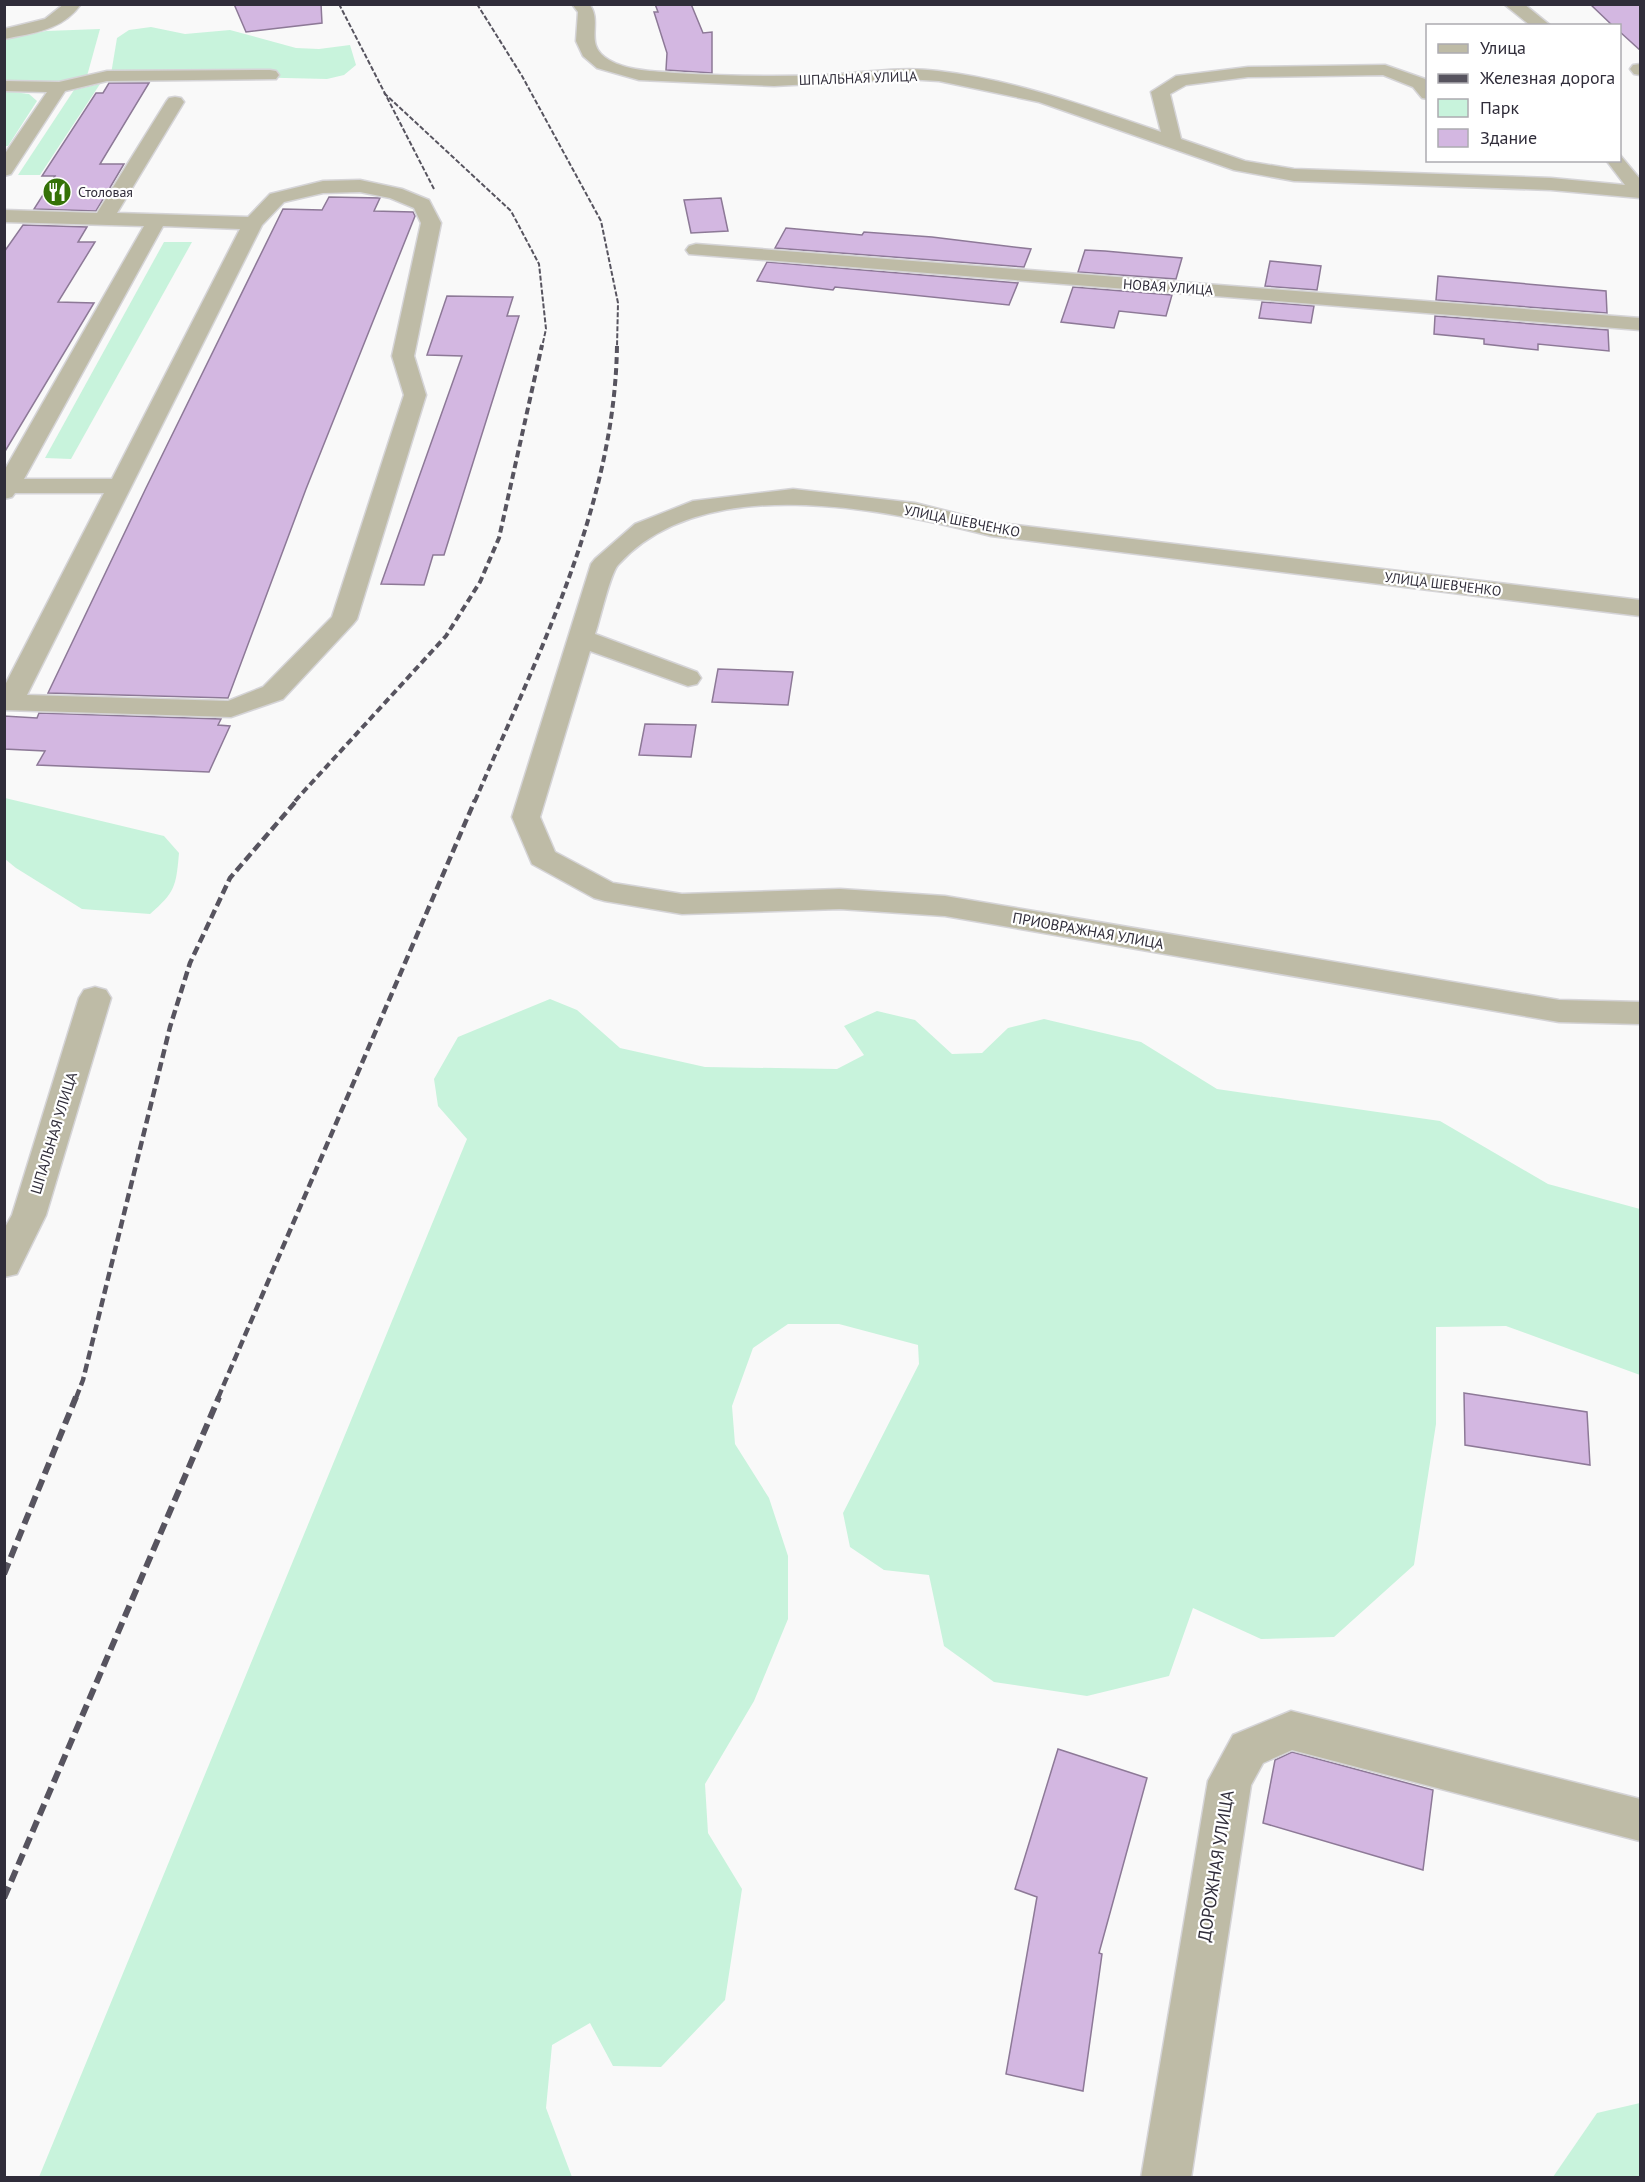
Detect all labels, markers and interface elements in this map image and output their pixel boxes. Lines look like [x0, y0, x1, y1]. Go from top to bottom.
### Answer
legend [1426, 24, 1621, 162]
text: Улица [1480, 36, 1526, 59]
text: Железная дорога [1479, 66, 1615, 89]
street label: ШПАЛЬНАЯ УЛИЦА [799, 67, 918, 89]
text: Парк [1480, 96, 1520, 119]
text: Здание [1480, 126, 1537, 149]
restaurant icon: Столовая [41, 176, 73, 208]
place label: Столовая [78, 183, 133, 201]
street label: НОВАЯ УЛИЦА [1122, 275, 1214, 299]
street label: УЛИЦА ШЕВЧЕНКО [902, 501, 1022, 541]
street label: УЛИЦА ШЕВЧЕНКО [1383, 568, 1503, 600]
street label: ПРИОВРАЖНАЯ УЛИЦА [1011, 908, 1165, 953]
street label: ШПАЛЬНАЯ УЛИЦА [26, 1069, 81, 1196]
street label: ДОРОЖНАЯ УЛИЦА [1192, 1788, 1239, 1943]

